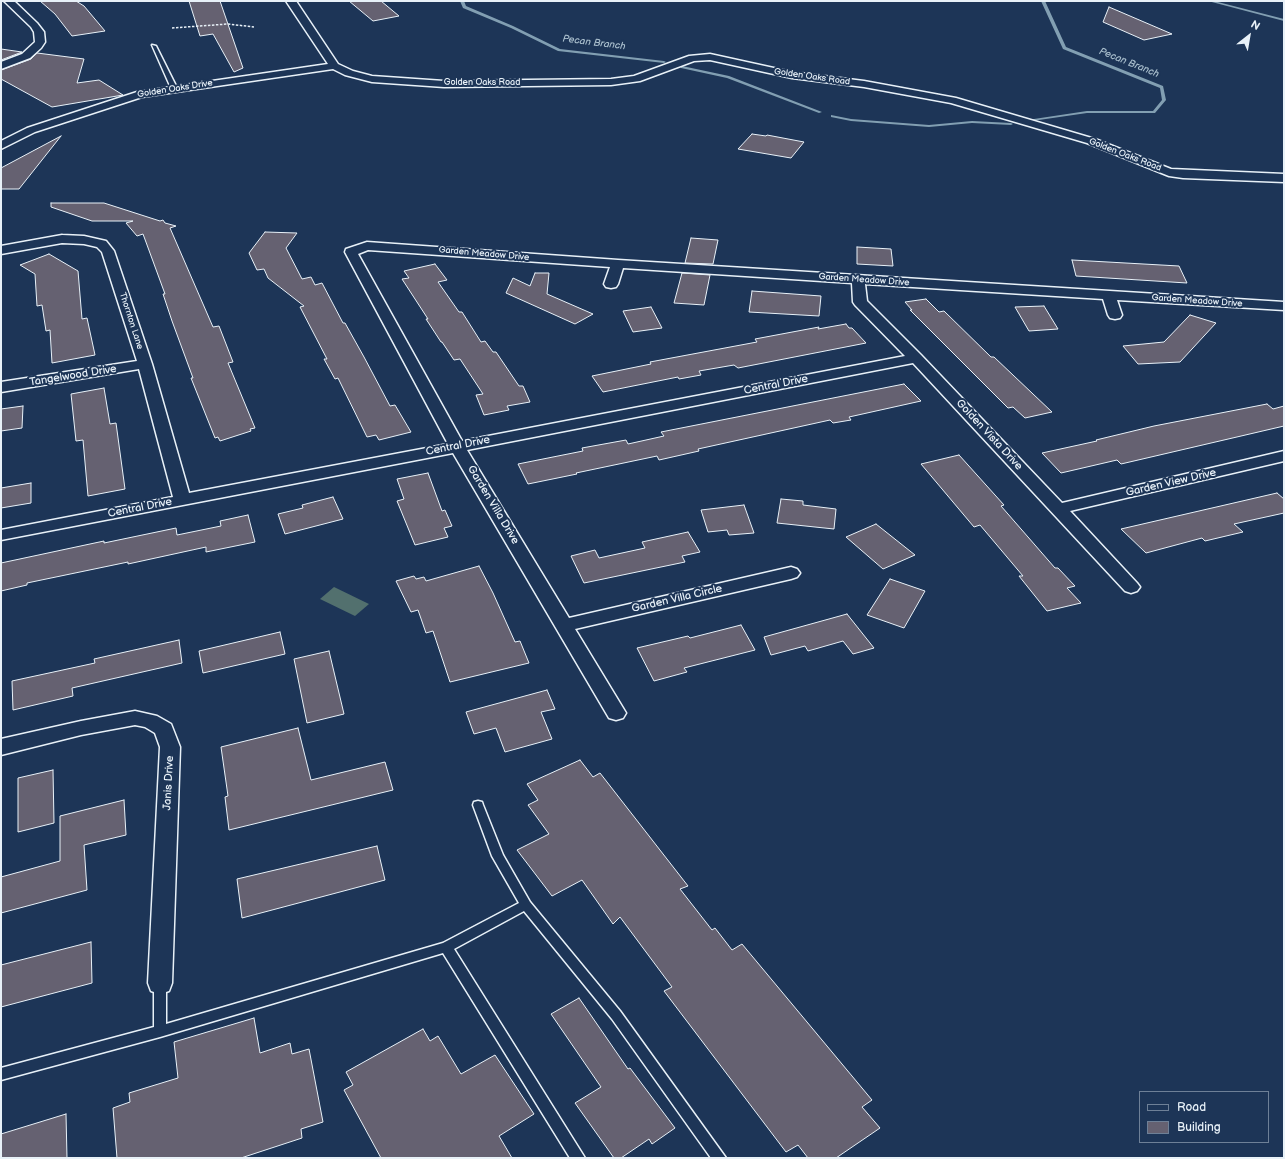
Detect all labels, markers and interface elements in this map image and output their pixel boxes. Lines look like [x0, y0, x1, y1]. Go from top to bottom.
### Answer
north arrow [1229, 16, 1269, 56]
text: N [1249, 18, 1262, 33]
water label: Pecan Branch [562, 33, 626, 53]
water label: Pecan Branch [1097, 46, 1161, 80]
street label: Golden Oaks Road [773, 66, 851, 88]
street label: Golden Oaks Drive [137, 78, 213, 100]
street label: Golden Oaks Road [444, 78, 520, 88]
street label: Golden Oaks Road [1087, 136, 1163, 174]
street label: Garden Meadow Drive [438, 245, 530, 263]
street label: Garden Meadow Drive [818, 271, 910, 289]
street label: Thornton Lane [117, 291, 145, 351]
street label: Garden Meadow Drive [1151, 292, 1243, 310]
street label: Tangelwood Drive [28, 363, 118, 389]
street label: Central Drive [743, 372, 809, 398]
street label: Golden Vista Drive [953, 397, 1025, 473]
street label: Central Drive [425, 433, 491, 459]
street label: Garden Villa Drive [464, 463, 522, 547]
street label: Garden View Drive [1125, 466, 1217, 500]
street label: Central Drive [107, 495, 173, 521]
street label: Garden Villa Circle [630, 582, 724, 616]
street label: Janis Drive [161, 755, 177, 811]
legend [1139, 1091, 1269, 1143]
text: Road [1177, 1100, 1206, 1115]
text: Building [1177, 1120, 1221, 1135]

